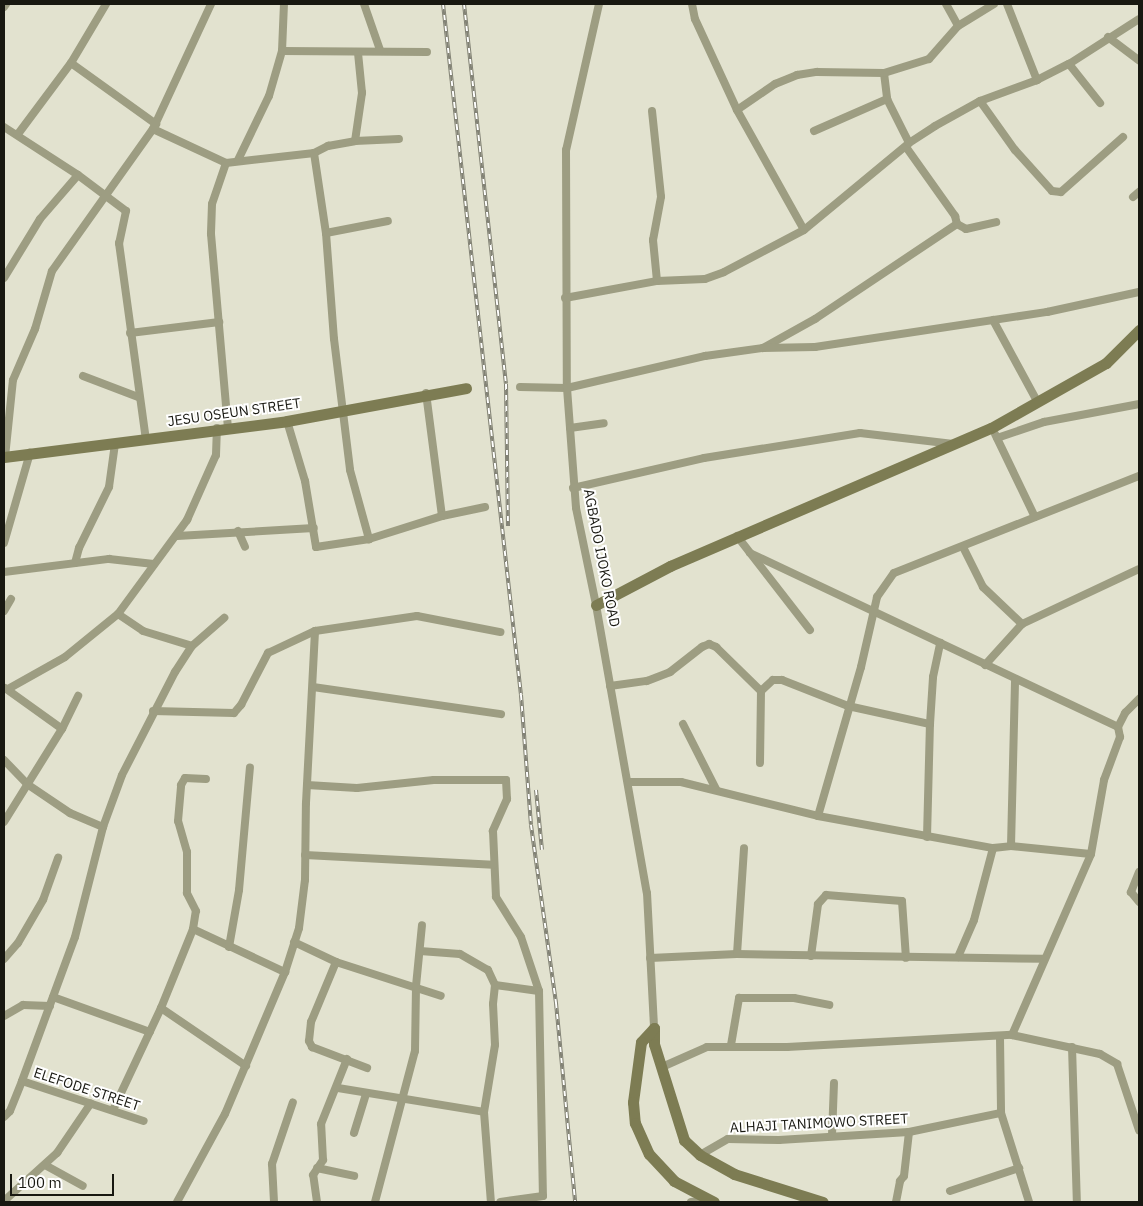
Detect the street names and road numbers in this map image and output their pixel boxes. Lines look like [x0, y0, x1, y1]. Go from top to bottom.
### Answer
street label: JESU OSEUN STREET [166, 394, 302, 430]
street label: AGBADO IJOKO ROAD [580, 488, 624, 628]
street label: ELEFODE STREET [32, 1064, 142, 1114]
street label: ALHAJI TANIMOWO STREET [729, 1110, 909, 1136]

